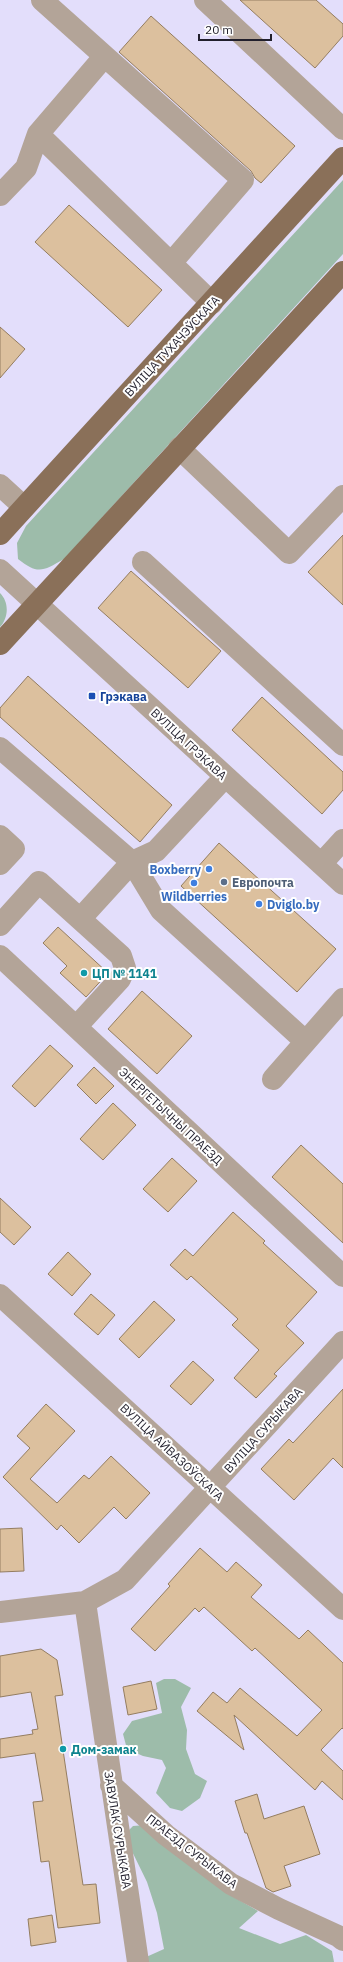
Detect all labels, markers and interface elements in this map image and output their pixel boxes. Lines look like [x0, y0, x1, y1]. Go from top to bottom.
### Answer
scale bar [199, 16, 271, 42]
text: 20 m [205, 22, 233, 37]
street label: ВУЛІЦА ТУХАЧЭЎСКАГА [121, 292, 223, 400]
place label: Грэкава [100, 689, 147, 704]
marker: Грэкава [87, 691, 97, 701]
street label: ВУЛІЦА ГРЭКАВА [148, 705, 230, 783]
place label: Boxberry [149, 862, 202, 877]
marker: Boxberry [204, 864, 214, 874]
place label: Европочта [232, 875, 294, 890]
marker: Европочта [219, 877, 229, 887]
marker: Wildberries [189, 878, 199, 888]
place label: Wildberries [161, 889, 227, 904]
place label: Dviglo.by [267, 897, 320, 912]
marker: Dviglo.by [254, 899, 264, 909]
place label: ЦП № 1141 [92, 966, 157, 981]
marker: ЦП № 1141 [79, 968, 89, 978]
street label: ЭНЕРГЕТЫЧНЫ ПРАЕЗД [116, 1064, 226, 1168]
street label: ВУЛІЦА СУРЫКАВА [221, 1384, 306, 1476]
street label: ВУЛІЦА АЙВАЗОЎСКАГА [117, 1400, 227, 1504]
place label: Дом-замак [71, 1742, 137, 1757]
marker: Дом-замак [58, 1744, 68, 1754]
street label: ЗАВУЛАК СУРЫКАВА [101, 1770, 135, 1890]
street label: ПРАЕЗД СУРЫКАВА [143, 1811, 241, 1891]

